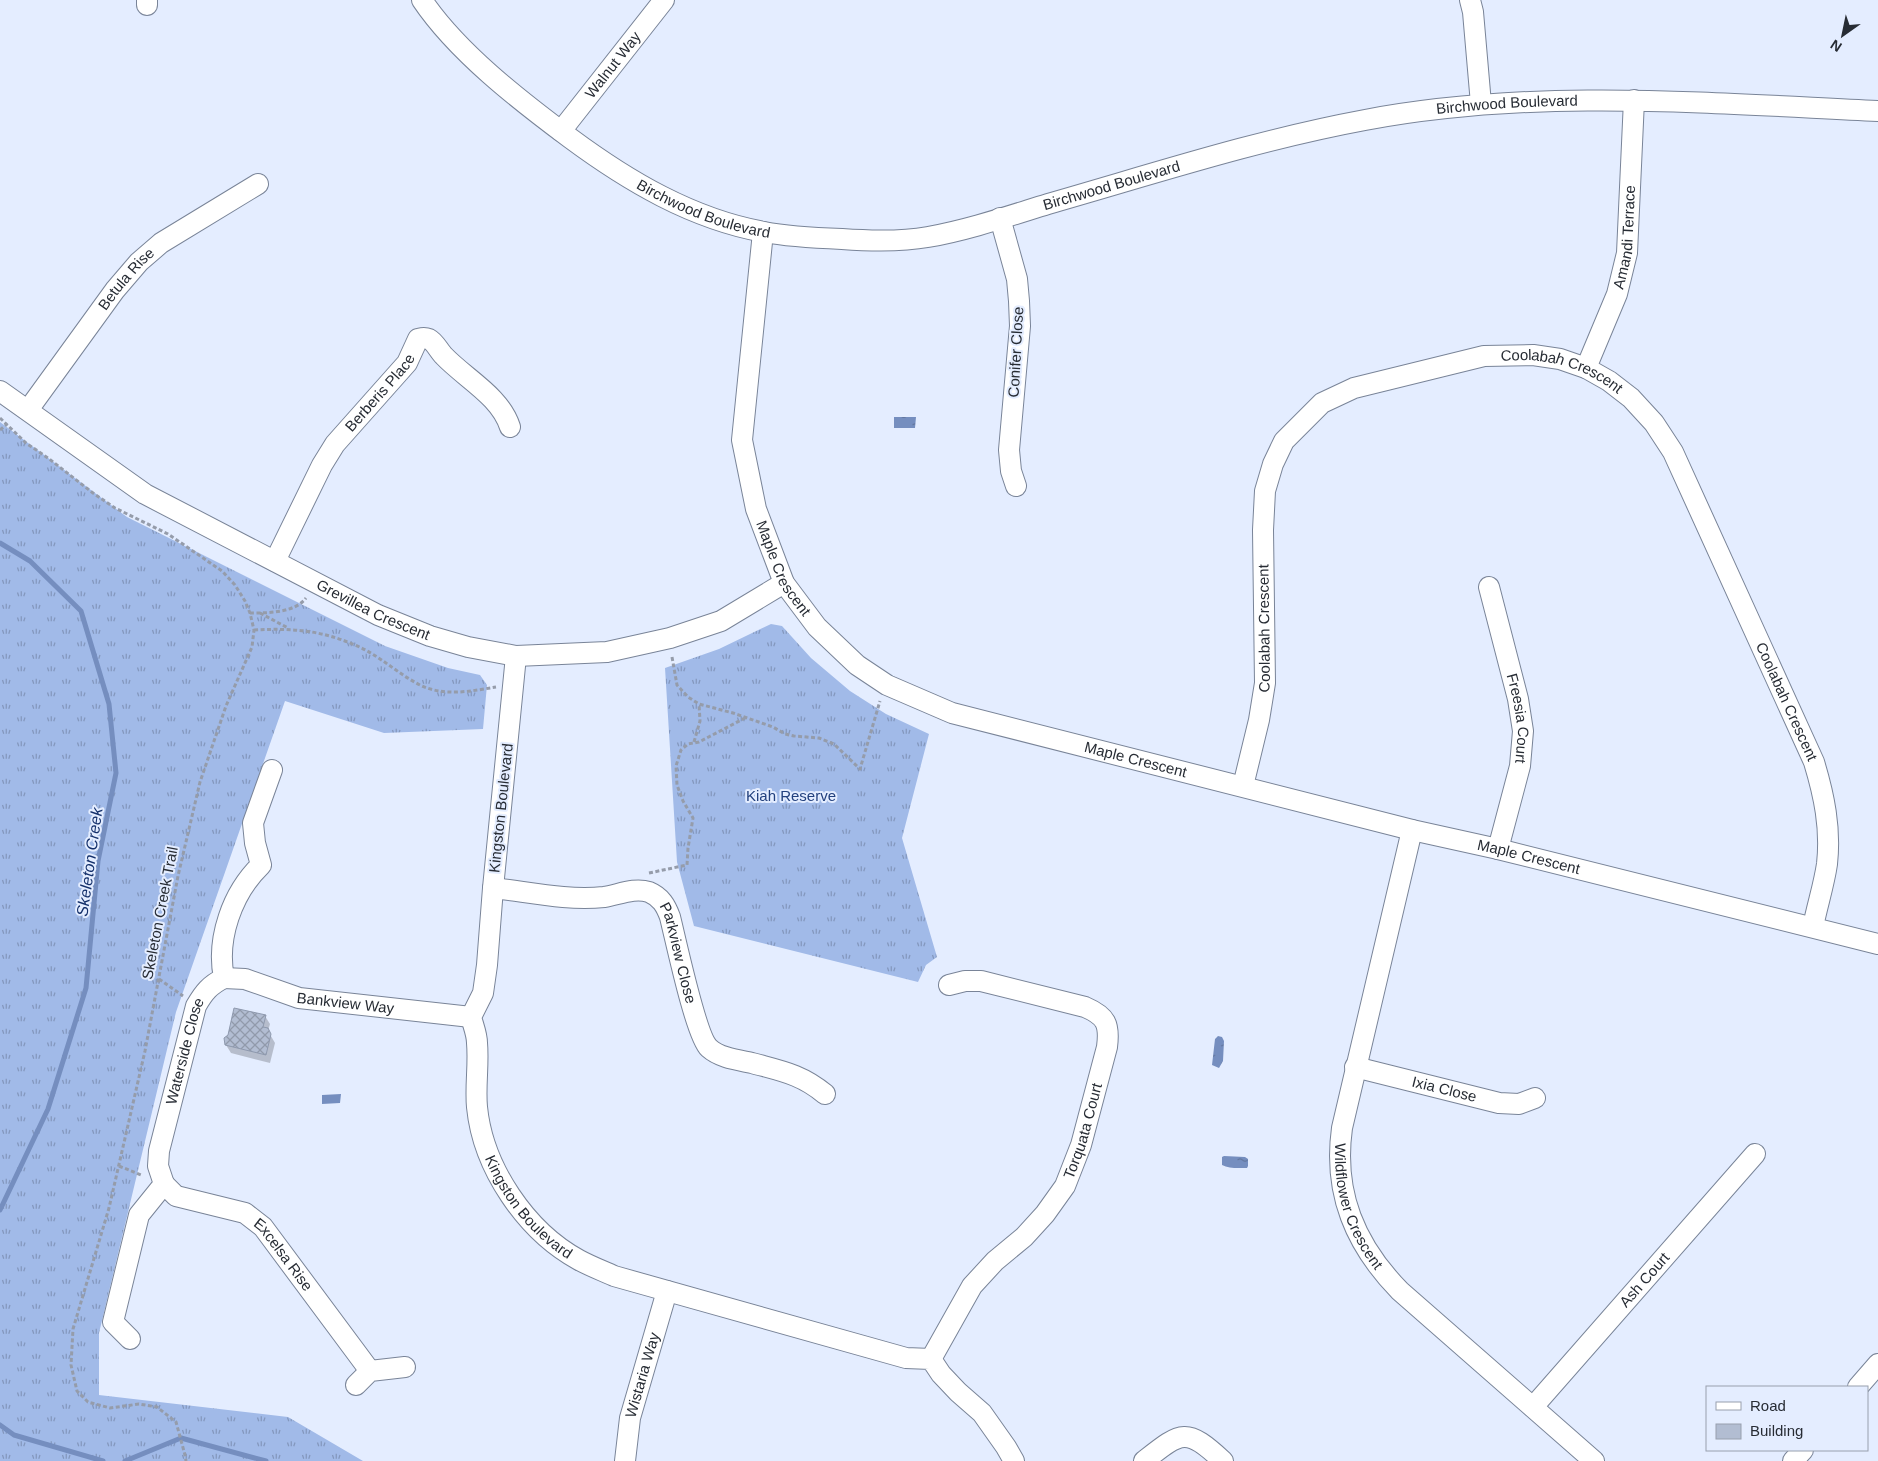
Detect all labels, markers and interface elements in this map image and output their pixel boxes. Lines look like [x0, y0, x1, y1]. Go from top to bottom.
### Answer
north arrow [1818, 10, 1868, 60]
street label: Walnut Way [581, 28, 644, 101]
text: N [1827, 36, 1845, 55]
street label: Birchwood Boulevard [1435, 92, 1578, 117]
street label: Birchwood Boulevard [1041, 157, 1182, 213]
street label: Birchwood Boulevard [634, 176, 772, 241]
street label: Amandi Terrace [1610, 185, 1638, 291]
street label: Betula Rise [94, 244, 157, 313]
street label: Conifer Close [1005, 306, 1026, 398]
street label: Coolabah Crescent [1501, 346, 1627, 397]
street label: Berberis Place [341, 351, 418, 435]
street label: Maple Crescent [753, 518, 815, 620]
street label: Coolabah Crescent [1254, 563, 1273, 694]
street label: Grevillea Crescent [314, 576, 433, 643]
street label: Coolabah Crescent [1753, 639, 1822, 764]
street label: Freesia Court [1504, 671, 1532, 765]
street label: Maple Crescent [1083, 738, 1190, 781]
street label: Kingston Boulevard [485, 742, 516, 874]
park label: Kiah Reserve [746, 787, 836, 804]
water label: Skeleton Creek [73, 806, 106, 917]
street label: Maple Crescent [1476, 836, 1583, 877]
street label: Skeleton Creek Trail [138, 845, 181, 981]
street label: Parkview Close [657, 899, 700, 1005]
street label: Bankview Way [296, 989, 396, 1017]
street label: Waterside Close [162, 994, 207, 1106]
street label: Ixia Close [1410, 1073, 1478, 1105]
street label: Torquata Court [1060, 1080, 1105, 1181]
street label: Wildflower Crescent [1332, 1143, 1387, 1273]
street label: Kingston Boulevard [482, 1152, 576, 1262]
street label: Excelsa Rise [251, 1214, 316, 1294]
street label: Ash Court [1616, 1248, 1673, 1310]
street label: Wistaria Way [622, 1330, 663, 1419]
legend [1706, 1386, 1868, 1451]
text: Road [1750, 1397, 1786, 1414]
text: Building [1750, 1422, 1803, 1439]

